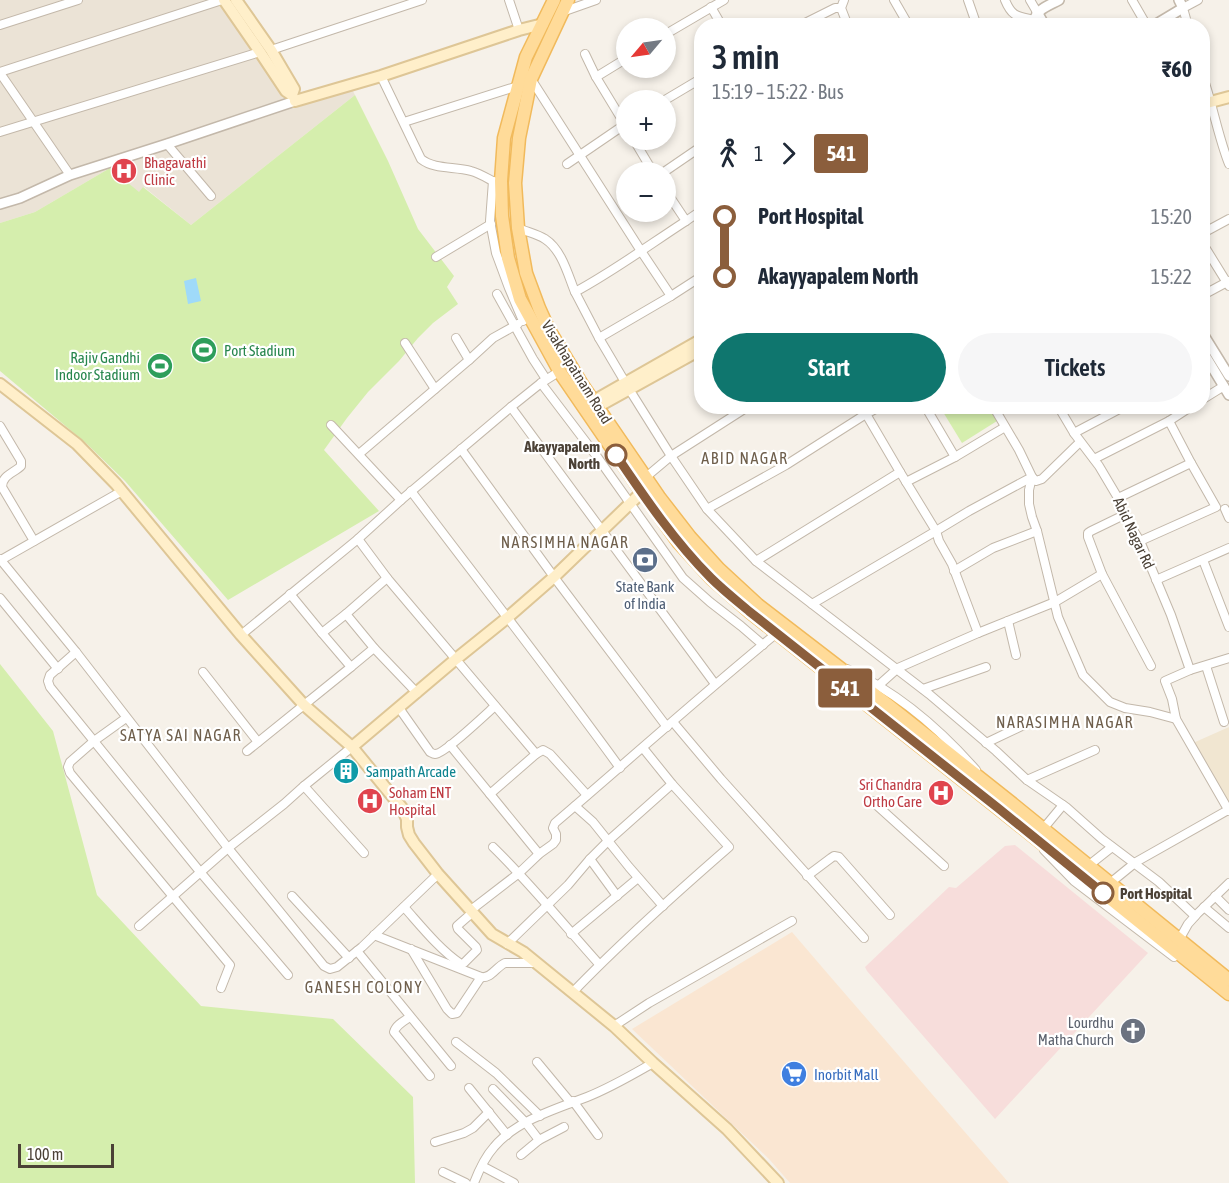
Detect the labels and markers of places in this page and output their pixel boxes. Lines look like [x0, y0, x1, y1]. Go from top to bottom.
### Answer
place label: Bhagavathi Clinic [144, 154, 207, 188]
hospital icon: Bhagavathi Clinic [109, 156, 139, 186]
sports icon: Port Stadium [189, 335, 219, 365]
place label: Port Stadium [224, 342, 295, 359]
place label: Rajiv Gandhi Indoor Stadium [55, 349, 140, 383]
sports icon: Rajiv Gandhi Indoor Stadium [145, 351, 175, 381]
place label: Akayyapalem North [523, 438, 600, 472]
marker: Akayyapalem North [605, 444, 627, 466]
bank icon: State Bank of India [630, 545, 660, 575]
place label: State Bank of India [616, 578, 675, 612]
building icon: Sampath Arcade [331, 756, 361, 786]
place label: Sampath Arcade [366, 763, 456, 780]
place label: Sri Chandra Ortho Care [859, 776, 922, 810]
hospital icon: Sri Chandra Ortho Care [926, 778, 956, 808]
place label: Soham ENT Hospital [389, 784, 452, 818]
hospital icon: Soham ENT Hospital [355, 786, 385, 816]
marker: Port Hospital [1092, 882, 1114, 904]
place label: Port Hospital [1120, 885, 1193, 902]
place label: Lourdhu Matha Church [1038, 1014, 1114, 1048]
church icon: Lourdhu Matha Church [1118, 1016, 1148, 1046]
supermarket icon: Inorbit Mall [779, 1059, 809, 1089]
place label: Inorbit Mall [814, 1066, 879, 1083]

